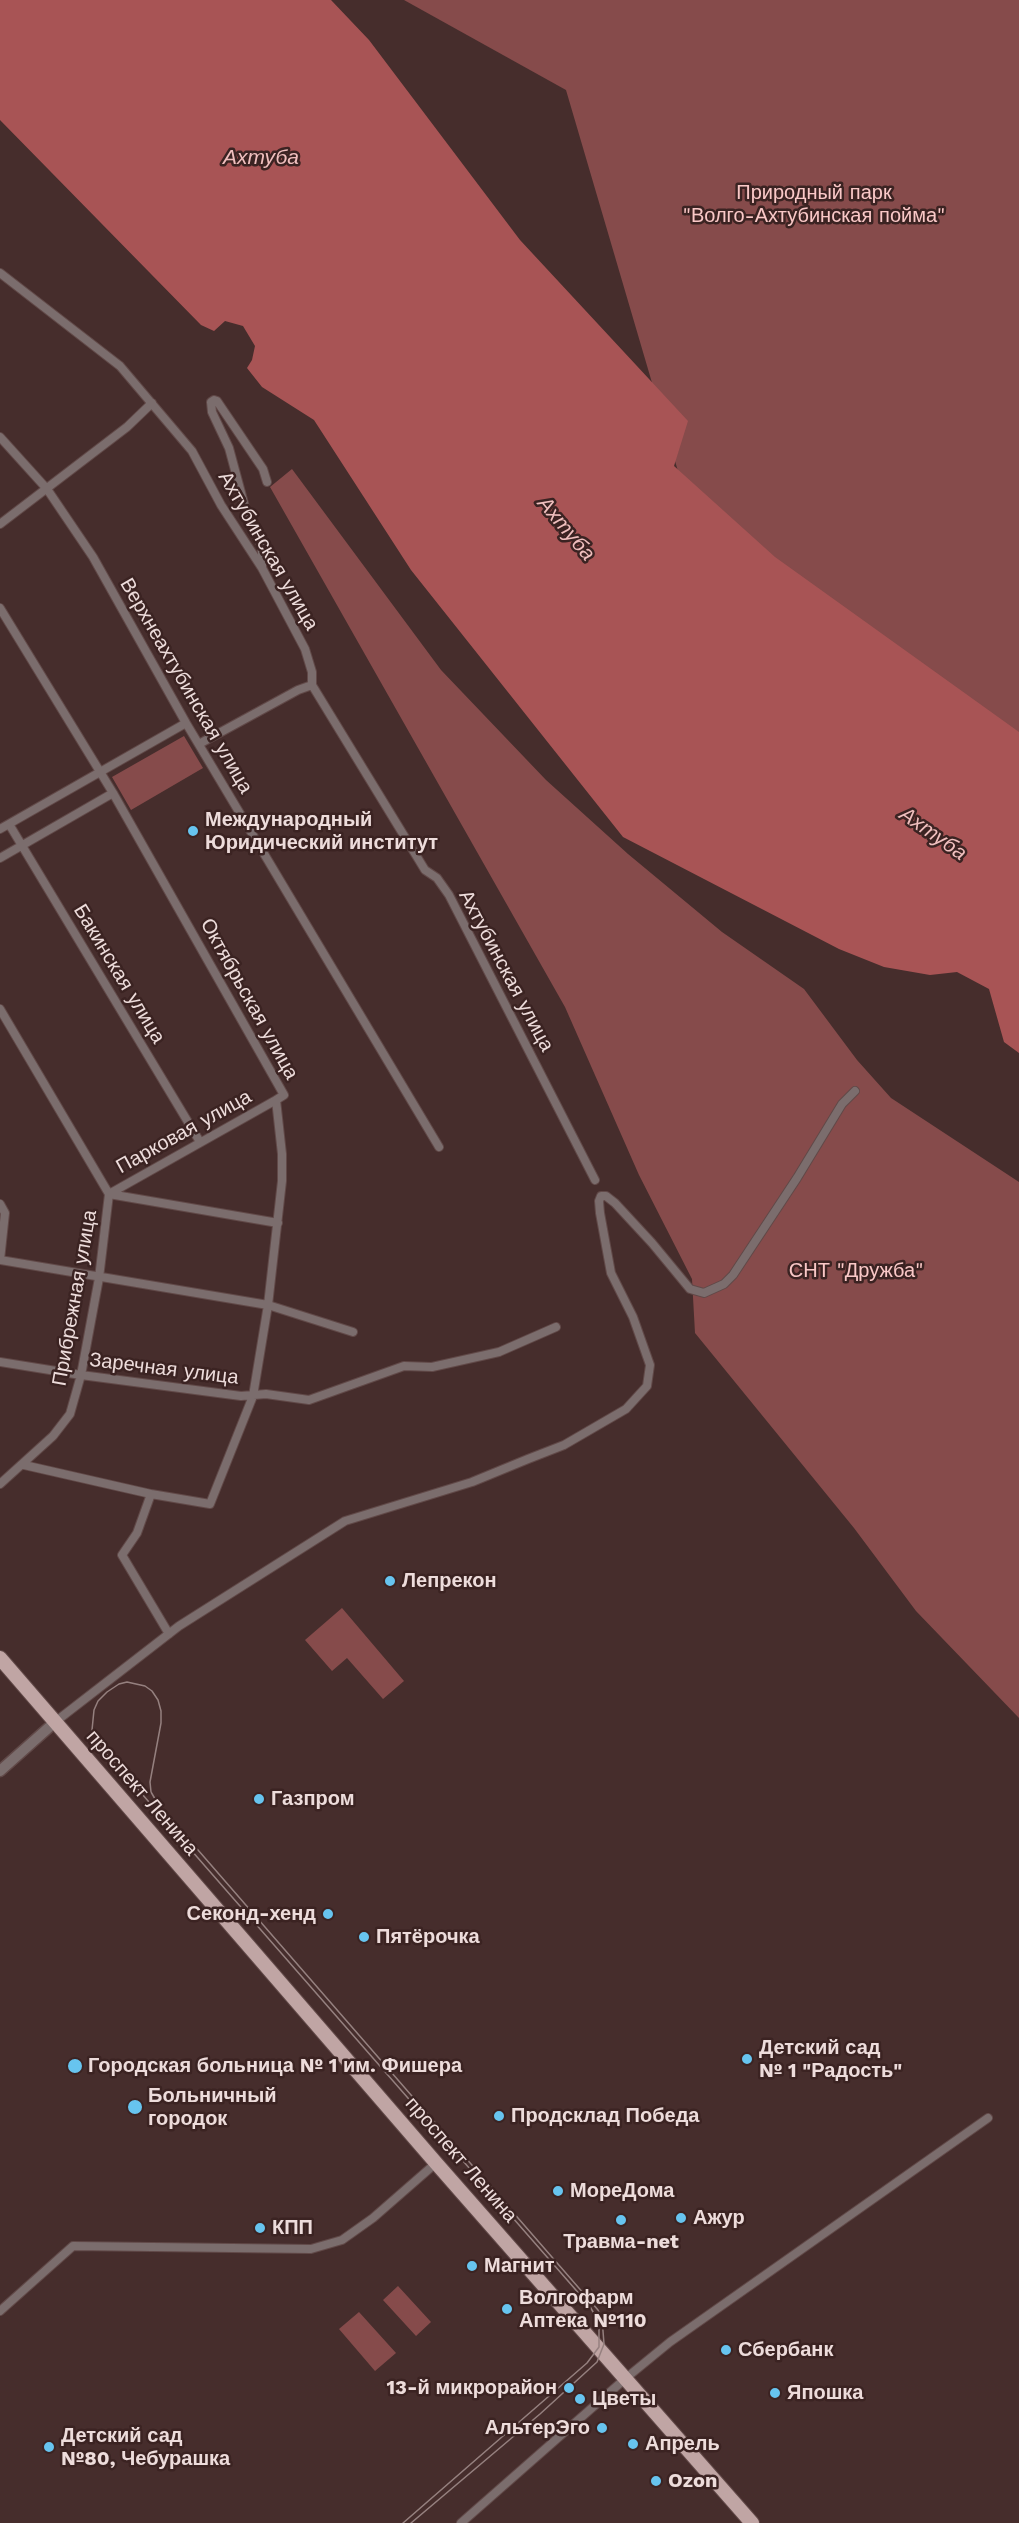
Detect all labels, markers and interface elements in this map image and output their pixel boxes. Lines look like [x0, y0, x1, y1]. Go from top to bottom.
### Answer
water label: Ахтуба [223, 145, 299, 171]
park label: Природный парк "Волго-Ахтубинская пойма" [683, 181, 945, 228]
street label: Ахтубинская улица [213, 467, 323, 635]
water label: Ахтуба [532, 492, 600, 566]
street label: Верхнеахтубинская улица [114, 574, 258, 798]
water label: Ахтуба [895, 802, 971, 866]
place label: Международный Юридический институт [205, 808, 438, 855]
marker: Международный Юридический институт [186, 824, 200, 838]
street label: Ахтубинская улица [453, 886, 559, 1056]
street label: Бакинская улица [68, 900, 170, 1048]
street label: Октябрьская улица [195, 914, 303, 1084]
street label: Парковая улица [112, 1085, 256, 1179]
street label: Прибрежная улица [48, 1208, 102, 1388]
park label: СНТ "Дружба" [789, 1259, 923, 1283]
street label: Заречная улица [88, 1348, 240, 1390]
place label: Лепрекон [402, 1569, 497, 1593]
marker: Лепрекон [383, 1574, 397, 1588]
street label: проспект Ленина [81, 1725, 203, 1861]
place label: Газпром [271, 1787, 354, 1811]
marker: Газпром [252, 1792, 266, 1806]
place label: Секонд-хенд [187, 1902, 316, 1926]
marker: Секонд-хенд [321, 1907, 335, 1921]
place label: Пятёрочка [376, 1925, 480, 1949]
marker: Пятёрочка [357, 1930, 371, 1944]
place label: Детский сад № 1 "Радость" [759, 2036, 902, 2083]
marker: Детский сад № 1 "Радость" [740, 2052, 754, 2066]
place label: Городская больница № 1 им. Фишера [88, 2054, 462, 2078]
marker: Городская больница № 1 им. Фишера [66, 2057, 84, 2075]
place label: Больничный городок [148, 2084, 277, 2131]
street label: проспект Ленина [400, 2092, 522, 2228]
marker: Больничный городок [126, 2098, 144, 2116]
place label: Продсклад Победа [511, 2104, 699, 2128]
marker: Продсклад Победа [492, 2109, 506, 2123]
place label: МореДома [570, 2179, 674, 2203]
marker: МореДома [551, 2184, 565, 2198]
place label: Ажур [693, 2206, 745, 2230]
marker: Ажур [674, 2211, 688, 2225]
marker: Травма-net [614, 2213, 628, 2227]
place label: КПП [272, 2216, 313, 2240]
marker: КПП [253, 2221, 267, 2235]
place label: Травма-net [563, 2230, 679, 2254]
place label: Магнит [484, 2254, 555, 2278]
marker: Магнит [465, 2259, 479, 2273]
place label: Волгофарм Аптека №110 [519, 2286, 647, 2333]
marker: Волгофарм Аптека №110 [500, 2302, 514, 2316]
place label: Сбербанк [738, 2338, 833, 2362]
marker: Сбербанк [719, 2343, 733, 2357]
place label: 13-й микрорайон [386, 2376, 557, 2400]
marker: 13-й микрорайон [562, 2381, 576, 2395]
place label: Япошка [787, 2381, 863, 2405]
marker: Япошка [768, 2386, 782, 2400]
place label: Цветы [592, 2387, 656, 2411]
marker: Цветы [573, 2392, 587, 2406]
place label: АльтерЭго [485, 2416, 590, 2440]
marker: АльтерЭго [595, 2421, 609, 2435]
place label: Детский сад №80, Чебурашка [61, 2424, 230, 2471]
place label: Апрель [645, 2432, 720, 2456]
marker: Апрель [626, 2437, 640, 2451]
marker: Детский сад №80, Чебурашка [42, 2440, 56, 2454]
place label: Ozon [668, 2469, 717, 2493]
marker: Ozon [649, 2474, 663, 2488]

